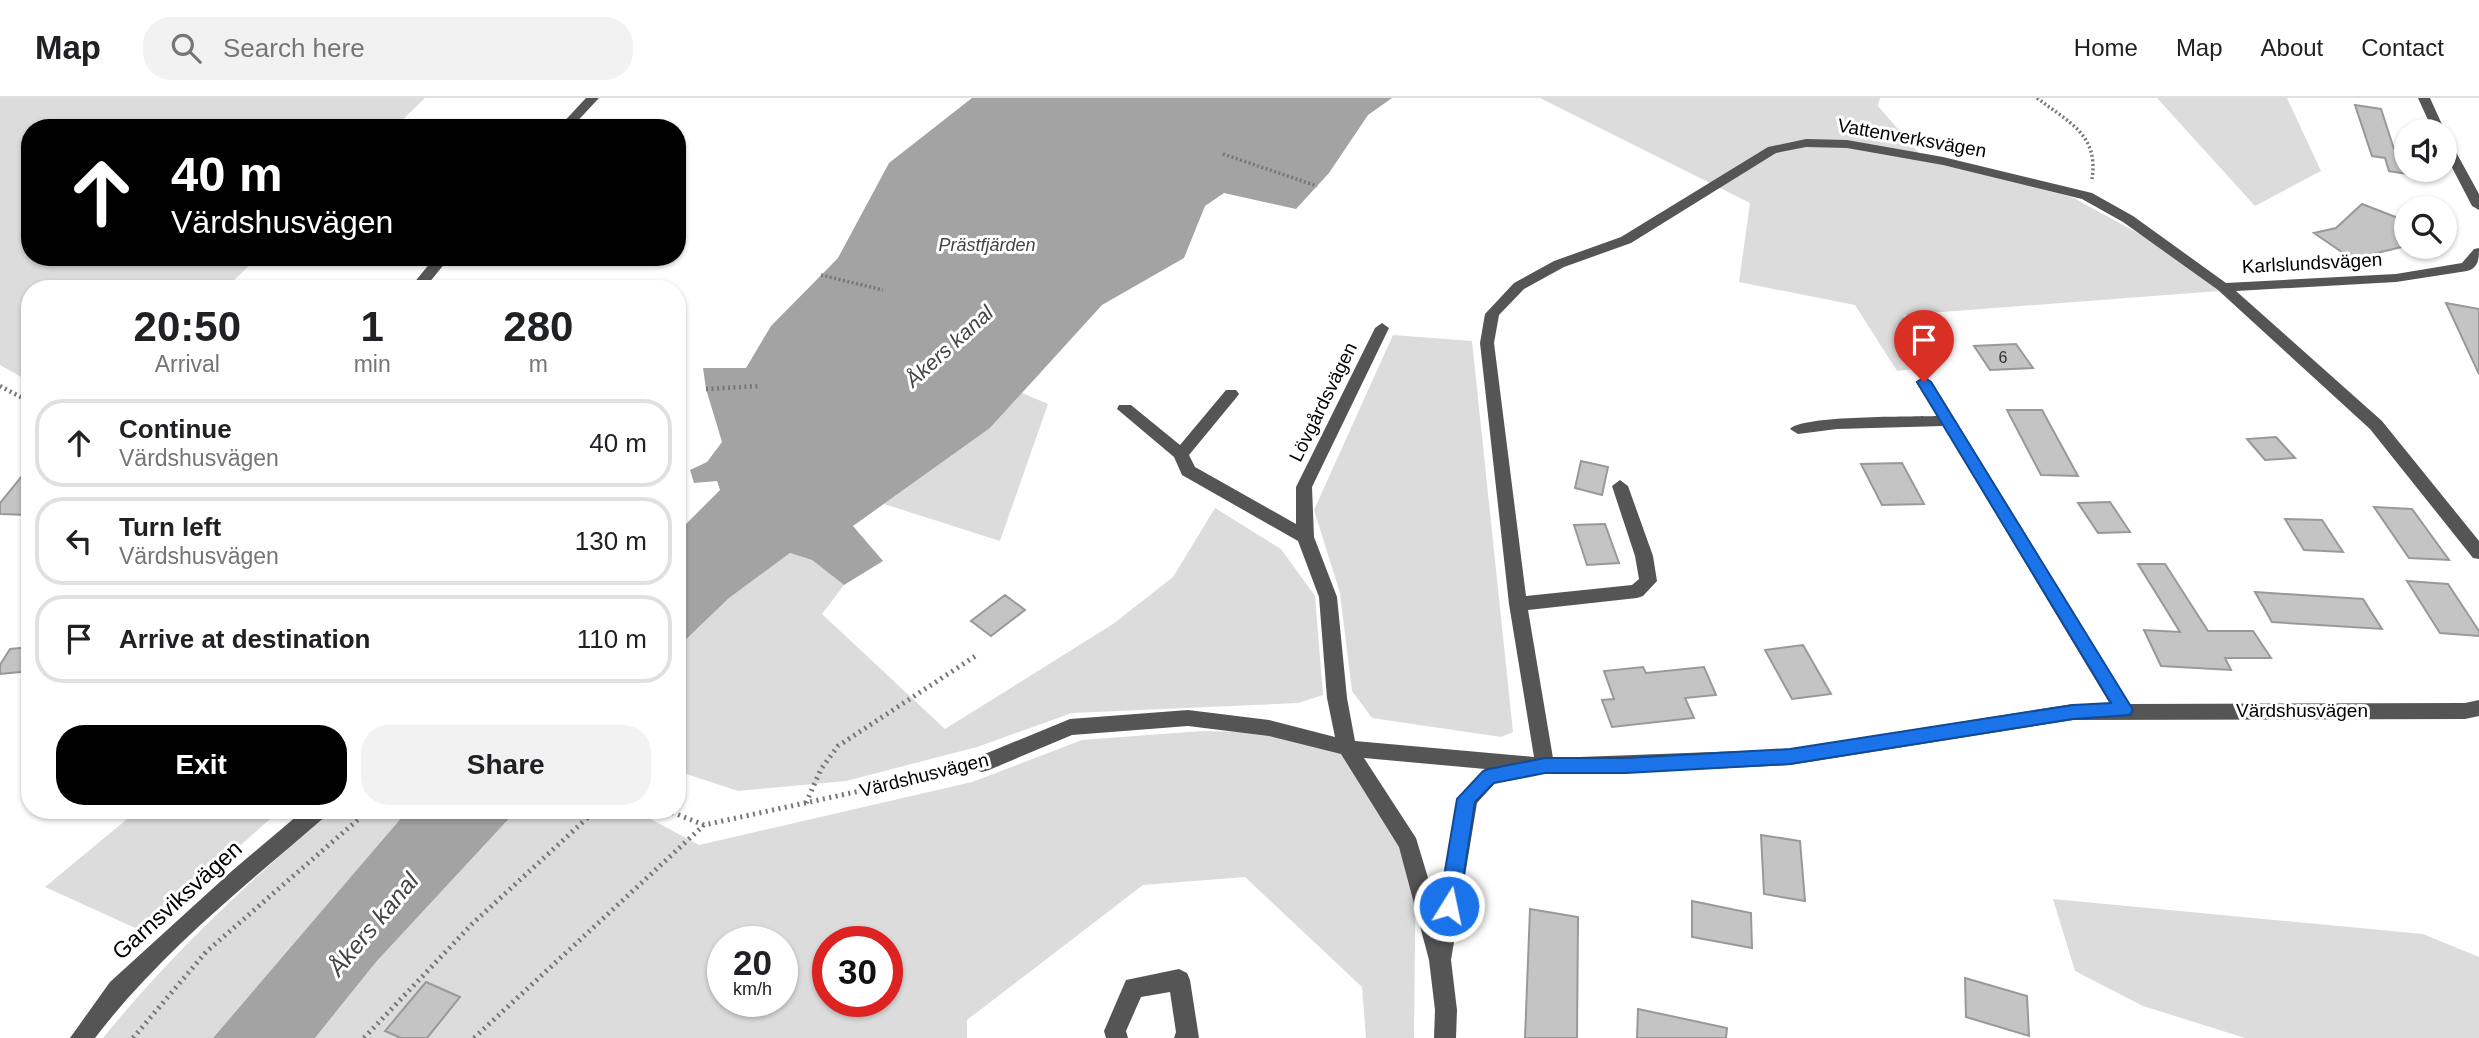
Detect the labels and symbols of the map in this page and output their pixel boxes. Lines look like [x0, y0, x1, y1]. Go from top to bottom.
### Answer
street label: Vattenverksvägen [1836, 115, 1988, 161]
water label: Prästfjärden [938, 235, 1036, 255]
street label: Karlslundsvägen [2241, 249, 2383, 277]
water label: Åkers kanal [899, 300, 998, 393]
pin [1894, 310, 1954, 382]
street label: Lövgårdsvägen [1285, 339, 1361, 465]
house number: 6 [1999, 349, 2008, 366]
street label: Värdshusvägen [2236, 700, 2368, 721]
street label: Värdshusvägen [857, 749, 991, 801]
street label: Garnsviksvägen [107, 835, 247, 965]
water label: Åkers kanal [321, 867, 424, 982]
position arrow [1412, 869, 1486, 943]
speed limit sign: 30 [812, 926, 903, 1017]

